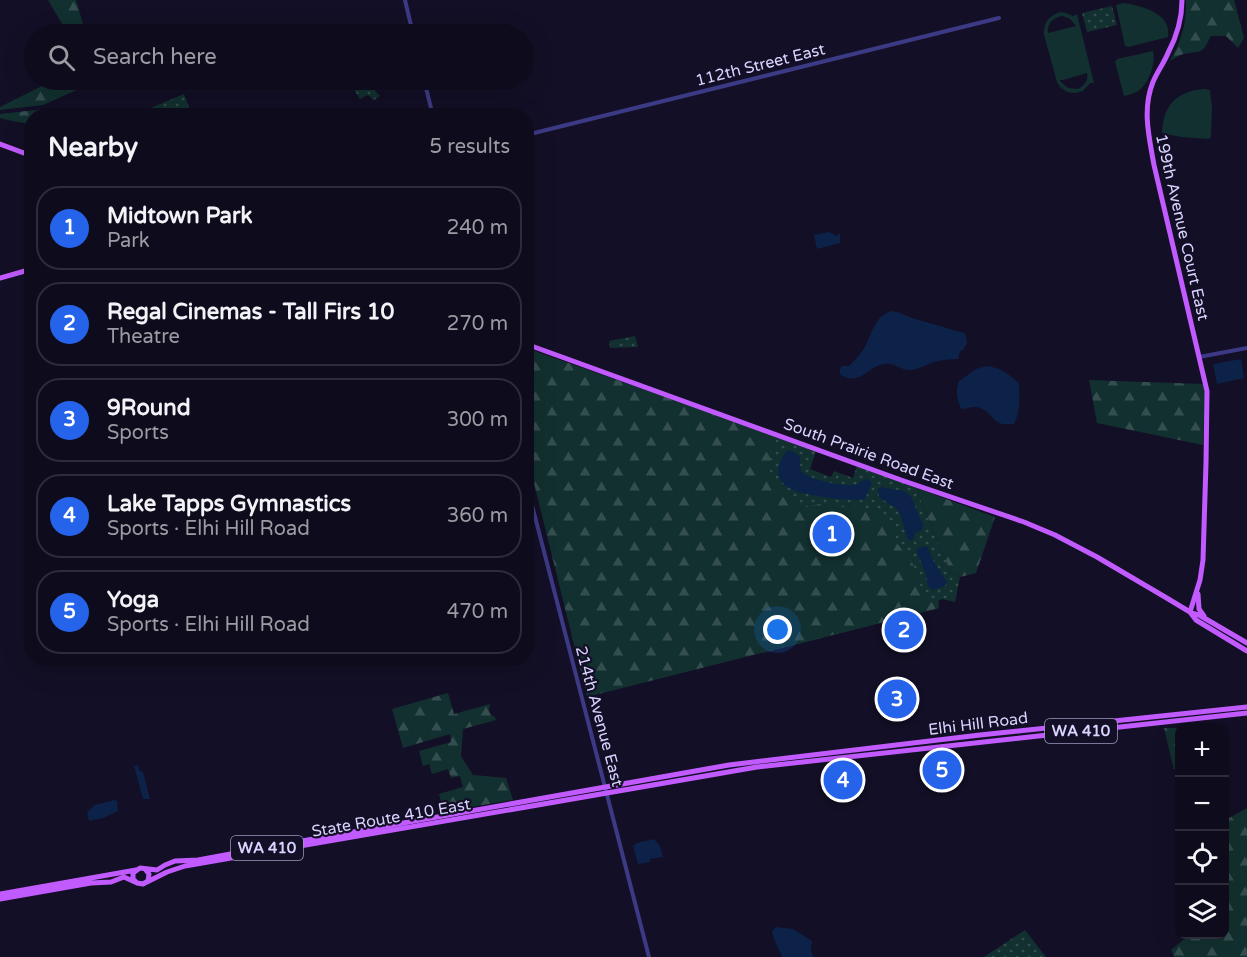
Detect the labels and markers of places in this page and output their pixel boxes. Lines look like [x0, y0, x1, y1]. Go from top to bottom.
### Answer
pin: 1 [812, 512, 852, 556]
pin: 2 [884, 608, 924, 652]
pin: 3 [878, 676, 916, 722]
pin: 5 [922, 748, 962, 792]
pin: 4 [824, 758, 862, 802]

